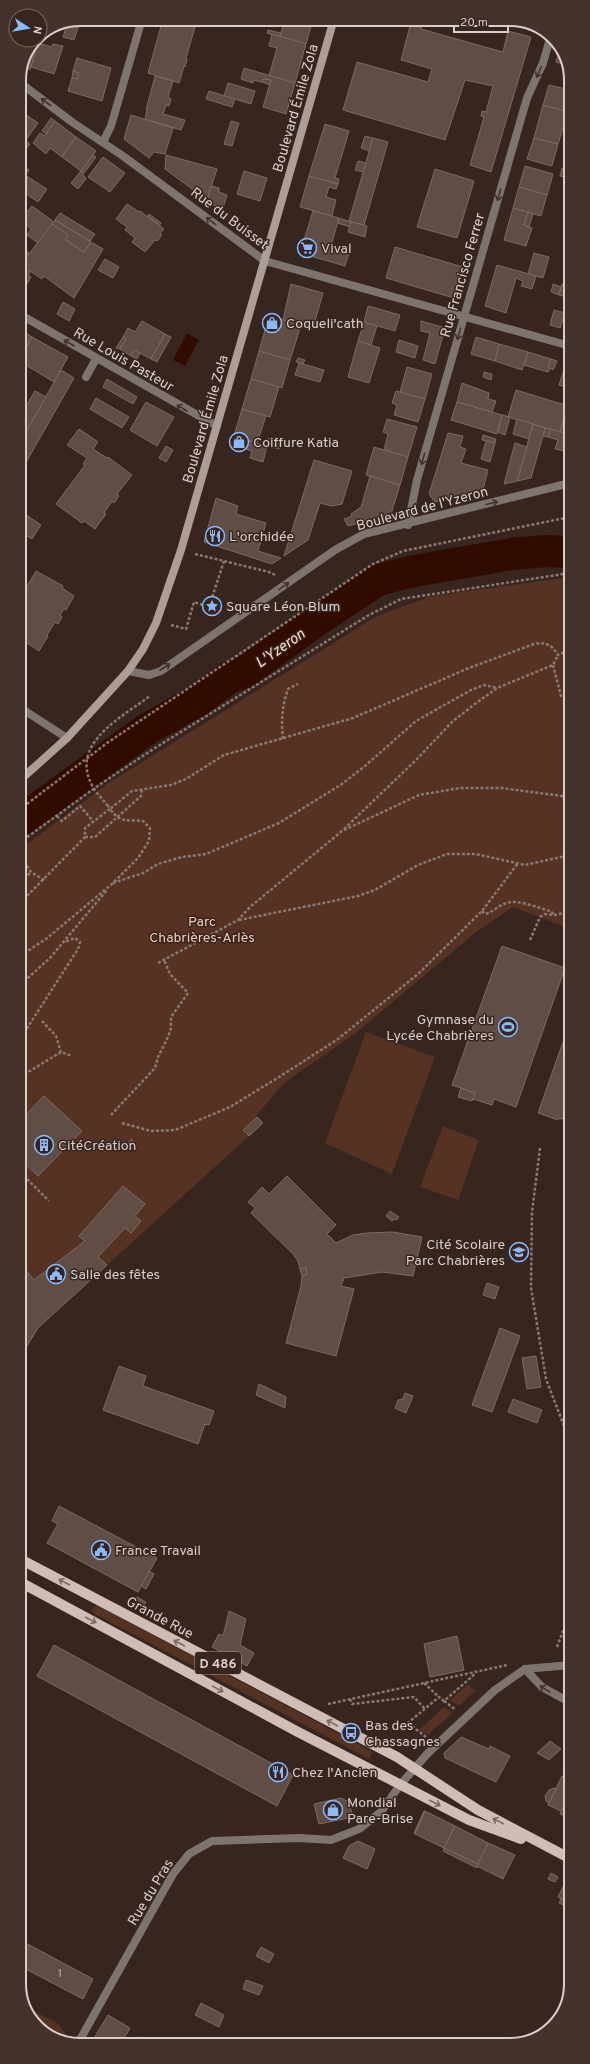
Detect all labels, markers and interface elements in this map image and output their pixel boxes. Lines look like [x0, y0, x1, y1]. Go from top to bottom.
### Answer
north arrow [8, 8, 48, 48]
scale bar [454, 8, 508, 34]
text: 20 m [460, 15, 488, 31]
text: N [29, 25, 44, 35]
street label: Boulevard Émile Zola [269, 42, 323, 174]
one-way arrow [535, 66, 542, 78]
one-way arrow [40, 98, 51, 106]
street label: Rue du Buisset [187, 184, 271, 254]
one-way arrow [495, 189, 502, 202]
street label: Rue Francisco Ferrer [438, 211, 489, 340]
one-way arrow [206, 216, 217, 225]
supermarket icon: Vival [296, 237, 318, 259]
place label: Vival [321, 241, 352, 258]
shop icon: Coqueli'cath [261, 312, 283, 334]
place label: Coqueli'cath [286, 316, 364, 333]
street label: Rue Louis Pasteur [70, 325, 177, 396]
one-way arrow [455, 327, 462, 340]
one-way arrow [63, 339, 75, 347]
street label: Boulevard Émile Zola [179, 353, 233, 485]
one-way arrow [176, 403, 188, 411]
shop icon: Coiffure Katia [228, 431, 250, 453]
place label: Coiffure Katia [253, 435, 339, 452]
one-way arrow [419, 452, 426, 465]
street label: Boulevard de l'Yzeron [355, 484, 490, 535]
one-way arrow [486, 499, 499, 506]
restaurant icon: L'orchidée [204, 525, 226, 547]
place label: L'orchidée [229, 529, 294, 546]
one-way arrow [278, 582, 289, 590]
place icon: Square Léon Blum [201, 595, 223, 617]
place label: Square Léon Blum [226, 599, 340, 616]
water label: L'Yzeron [252, 625, 309, 673]
one-way arrow [159, 663, 171, 671]
park label: Parc Chabrières-Arlès [149, 914, 255, 947]
place label: Gymnase du Lycée Chabrières [386, 1012, 494, 1045]
sports icon: Gymnase du Lycée Chabrières [497, 1016, 519, 1038]
building icon: CitéCréation [33, 1134, 55, 1156]
place label: CitéCréation [58, 1138, 136, 1155]
place label: Cité Scolaire Parc Chabrières [406, 1237, 505, 1270]
school or university icon: Cité Scolaire Parc Chabrières [508, 1241, 530, 1263]
public building icon: Salle des fêtes [45, 1263, 67, 1285]
place label: Salle des fêtes [70, 1267, 160, 1284]
public building icon: France Travail [90, 1539, 112, 1561]
place label: France Travail [115, 1543, 201, 1560]
one-way arrow [58, 1578, 70, 1586]
street label: Grande Rue [123, 1594, 196, 1643]
one-way arrow [85, 1617, 97, 1625]
one-way arrow [173, 1639, 185, 1646]
road number: D 486 [195, 1652, 241, 1674]
one-way arrow [540, 1684, 551, 1693]
one-way arrow [212, 1686, 224, 1693]
one-way arrow [326, 1718, 338, 1726]
place label: Bas des Chassagnes [365, 1718, 440, 1751]
bus stop icon: Bas des Chassagnes [340, 1722, 362, 1744]
restaurant icon: Chez l'Ancien [267, 1761, 289, 1783]
place label: Chez l'Ancien [292, 1765, 377, 1782]
place label: Mondial Pare-Brise [347, 1795, 413, 1828]
shop icon: Mondial Pare-Brise [322, 1799, 344, 1821]
one-way arrow [429, 1799, 441, 1807]
one-way arrow [492, 1817, 504, 1824]
street label: Rue du Pras [125, 1856, 178, 1929]
house number: 1 [58, 1966, 62, 1982]

